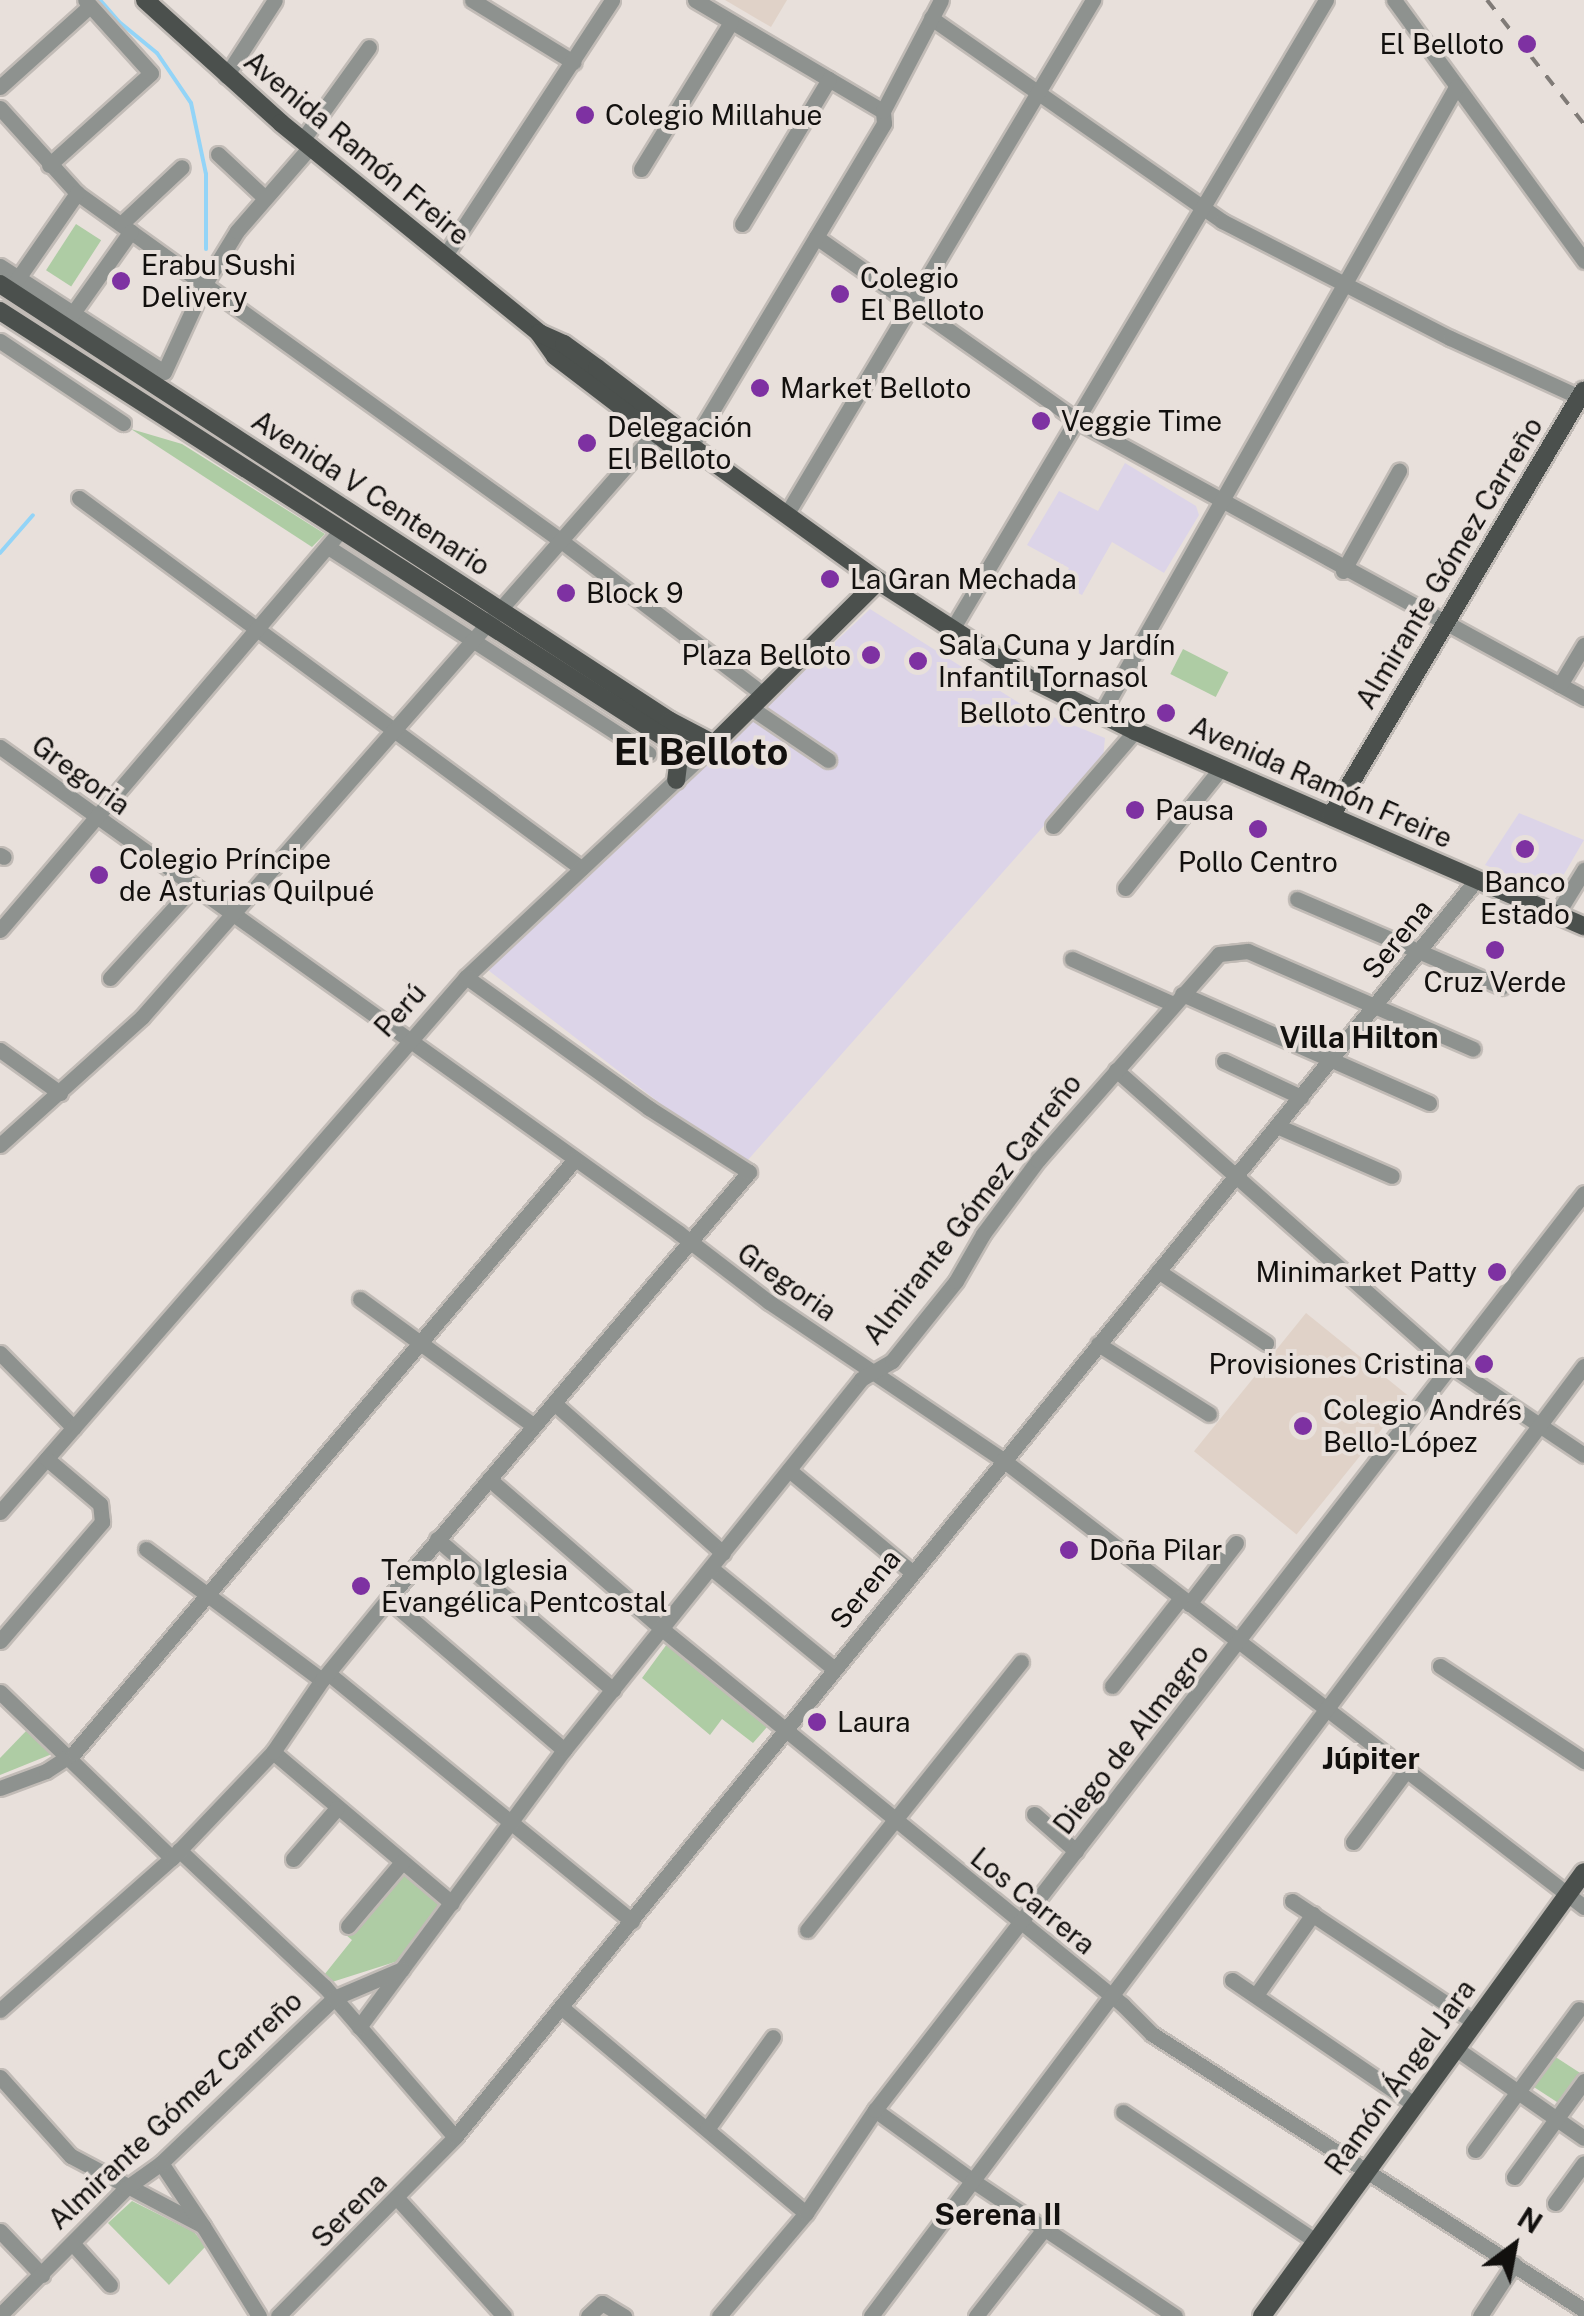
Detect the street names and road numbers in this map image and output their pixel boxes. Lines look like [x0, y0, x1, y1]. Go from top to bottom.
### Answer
street label: Avenida Ramón Freire [237, 44, 477, 252]
street label: Avenida V Centenario [245, 403, 497, 583]
street label: Almirante Gómez Carreño [1348, 411, 1550, 715]
street label: Avenida Ramón Freire [1184, 709, 1458, 855]
street label: Gregoria [25, 728, 137, 822]
street label: Serena [1355, 892, 1439, 986]
street label: Perú [367, 976, 433, 1044]
street label: Almirante Gómez Carreño [856, 1067, 1088, 1351]
street label: Gregoria [731, 1236, 843, 1328]
street label: Serena [823, 1542, 907, 1636]
street label: Diego de Almagro [1046, 1637, 1216, 1841]
street label: Los Carrera [964, 1841, 1102, 1961]
street label: Ramón Ángel Jara [1318, 1973, 1482, 2181]
street label: Almirante Gómez Carreño [41, 1984, 309, 2236]
street label: Serena [304, 2165, 394, 2255]

